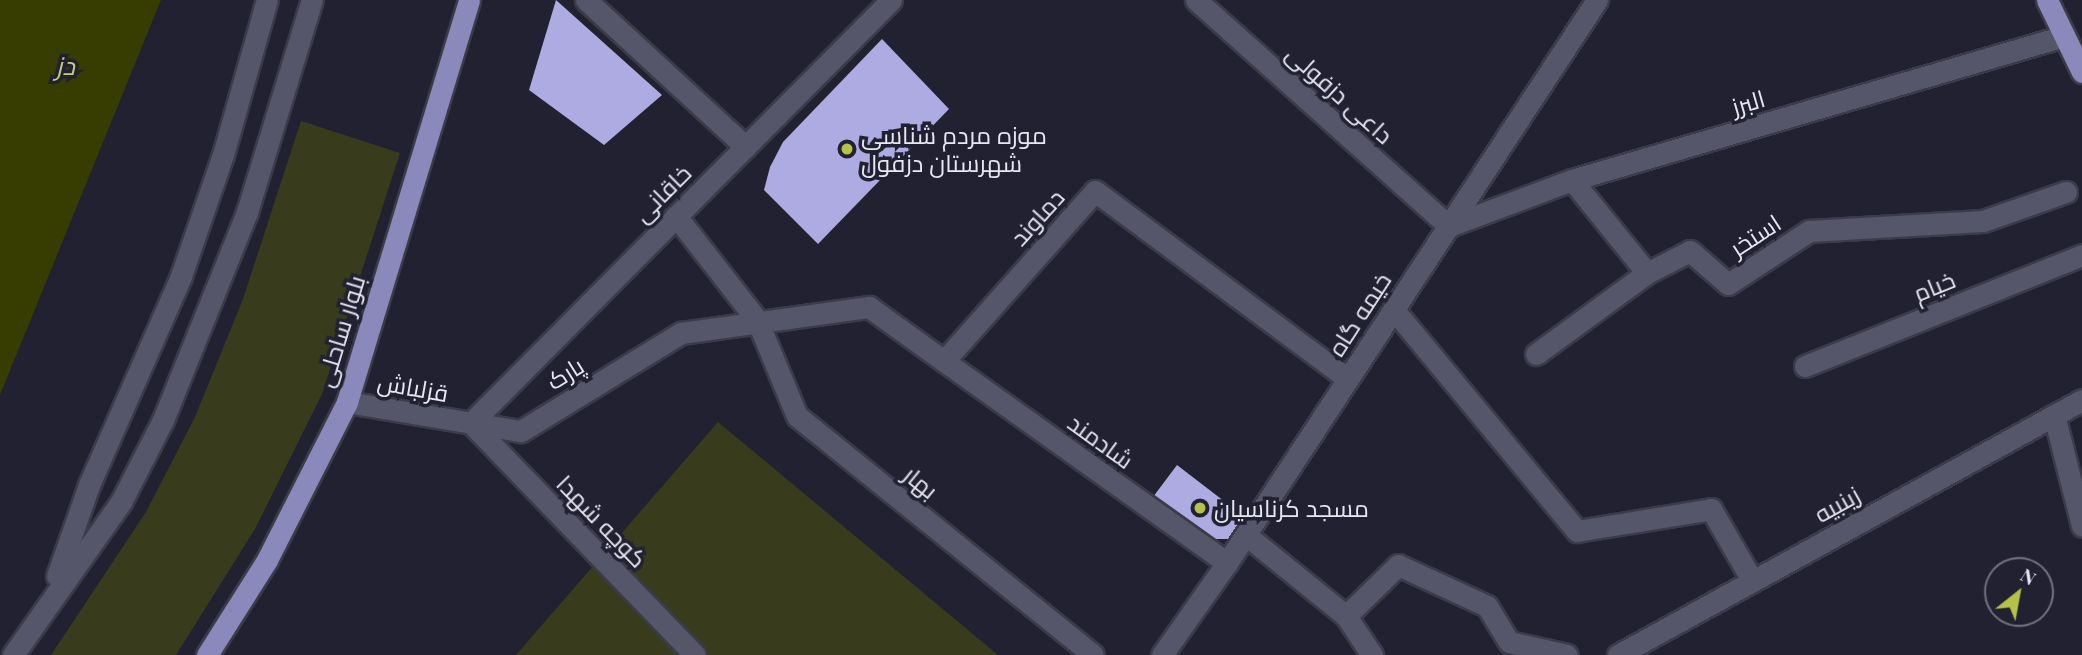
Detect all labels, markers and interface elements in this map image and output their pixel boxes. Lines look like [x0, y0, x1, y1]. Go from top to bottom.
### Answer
street label: داعی دزفولی [1281, 39, 1399, 149]
water label: دز [55, 49, 75, 81]
street label: البرز [1728, 84, 1768, 120]
place label: موزه مردم شناسی شهرستان دزفول [861, 121, 1047, 177]
marker: موزه مردم شناسی شهرستان دزفول [839, 141, 855, 157]
street label: خاقانی [627, 158, 697, 228]
street label: دماوند [1004, 183, 1070, 251]
street label: استخر [1724, 208, 1786, 262]
street label: خیام [1909, 265, 1959, 307]
street label: خیمه گاه [1321, 267, 1397, 361]
street label: بلوار ساحلی [309, 272, 371, 390]
street label: پارک [541, 351, 589, 395]
street label: قزلباش [375, 367, 451, 407]
street label: شادمند [1063, 408, 1139, 474]
street label: بهار [898, 460, 944, 504]
street label: کوچه شهدا [551, 469, 653, 573]
street label: زینبیه [1809, 480, 1865, 528]
place label: مسجد کرناسیان [1214, 494, 1369, 522]
marker: مسجد کرناسیان [1192, 500, 1208, 516]
north arrow [1984, 557, 2054, 627]
text: N [2016, 561, 2041, 590]

